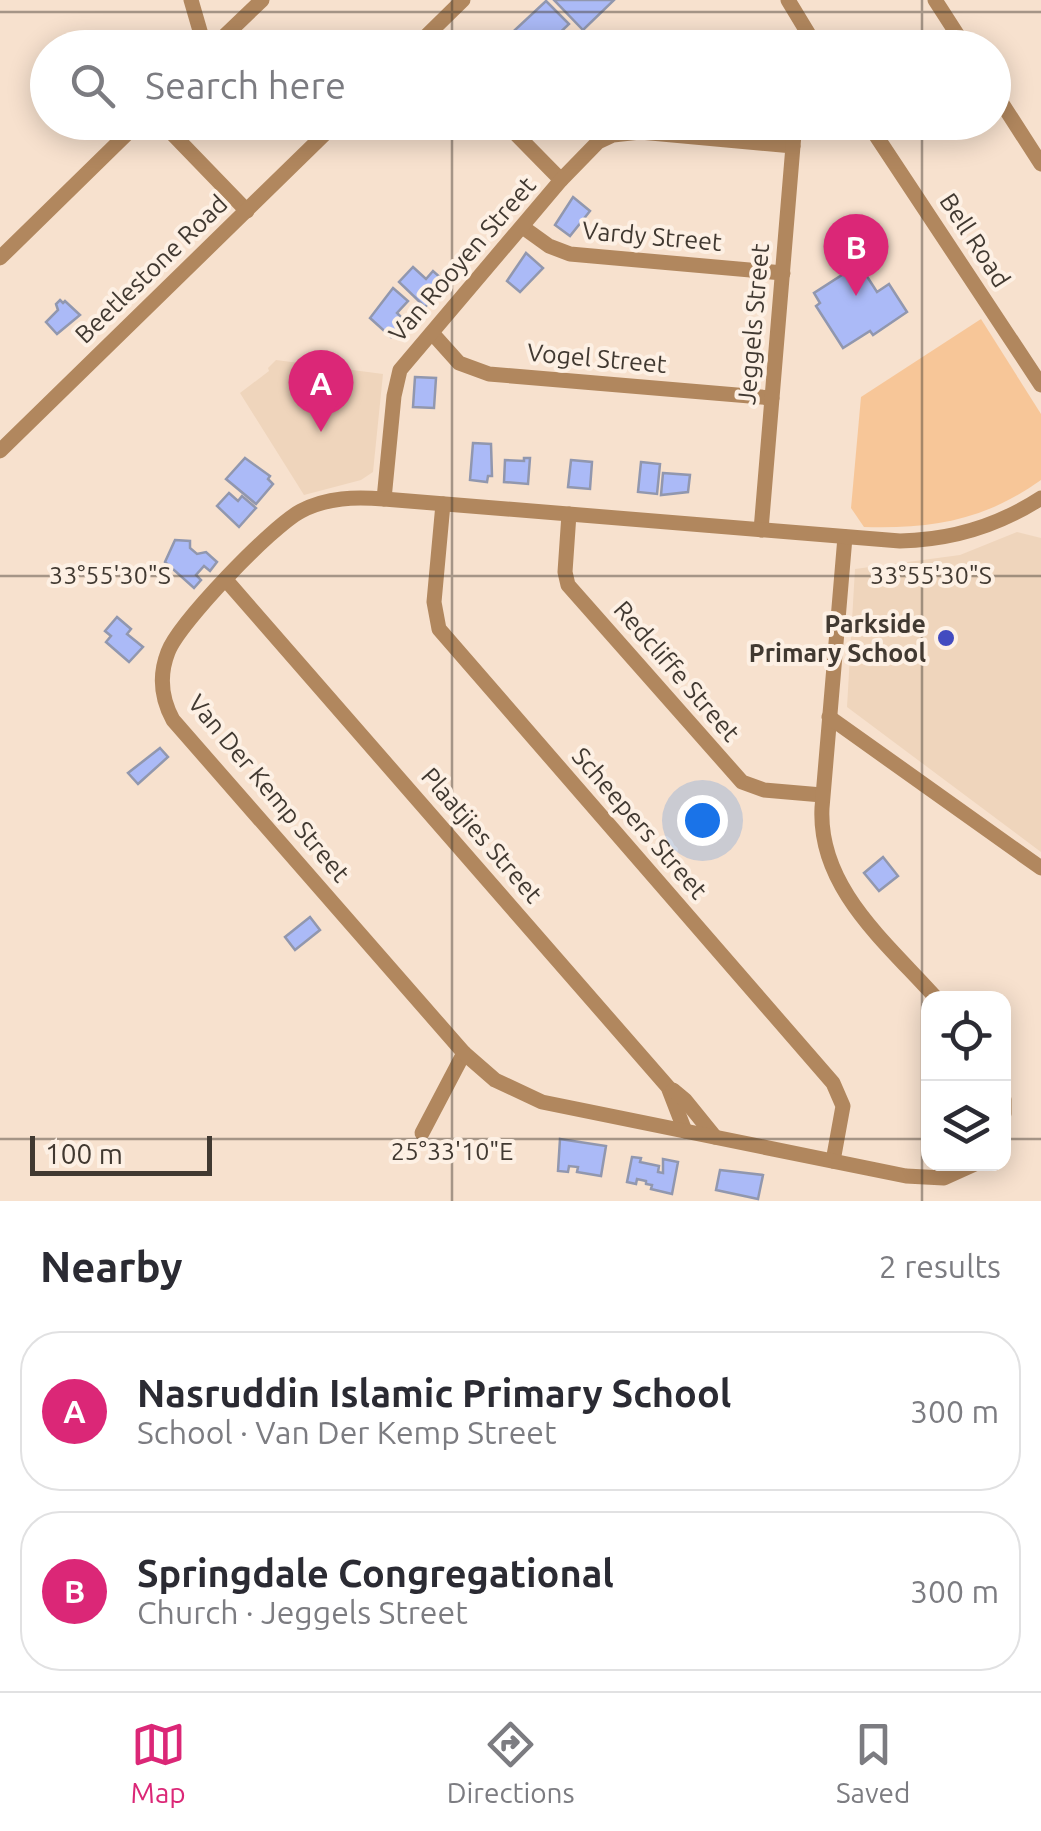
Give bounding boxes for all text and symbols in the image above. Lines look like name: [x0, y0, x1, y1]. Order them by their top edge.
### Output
search box: [30, 30, 1011, 140]
icon: search: [65, 58, 120, 113]
text: Search here: [145, 64, 346, 106]
street label: Van Rooyen Street: [383, 171, 541, 347]
street label: Bell Road: [934, 188, 1016, 292]
street label: Beetlestone Road: [69, 189, 233, 349]
pin: B: [824, 214, 888, 296]
street label: Vardy Street: [581, 216, 723, 256]
street label: Jeggels Street: [732, 242, 774, 406]
street label: Vogel Street: [526, 338, 668, 378]
pin: A: [288, 350, 354, 432]
text: 33°55'30"S: [49, 561, 171, 589]
text: 33°55'30"S: [870, 561, 992, 589]
street label: Redcliffe Street: [609, 595, 746, 747]
place label: Parkside Primary School: [749, 610, 926, 667]
marker: Parkside Primary School: [935, 627, 957, 649]
street label: Van Der Kemp Street: [183, 689, 355, 887]
street label: Scheepers Street: [567, 742, 713, 904]
street label: Plaatjies Street: [416, 762, 548, 908]
your location: [677, 795, 728, 846]
map controls: [921, 991, 1011, 1171]
button: locate: [921, 991, 1011, 1081]
button: layers: [921, 1081, 1011, 1171]
scale bar: [30, 1131, 212, 1176]
text: 25°33'10"E: [391, 1137, 513, 1165]
text: 100 m: [45, 1138, 123, 1169]
text: Nearby: [40, 1243, 183, 1290]
text: 2 results: [879, 1248, 1001, 1284]
text: Nasruddin Islamic Primary School: [137, 1372, 731, 1414]
text: A: [63, 1393, 86, 1429]
text: 300 m: [910, 1393, 999, 1429]
text: School · Van Der Kemp Street: [137, 1414, 557, 1450]
text: Springdale Congregational: [137, 1552, 614, 1594]
text: B: [64, 1573, 85, 1609]
text: 300 m: [910, 1573, 999, 1609]
text: Church · Jeggels Street: [137, 1594, 468, 1630]
tab: Map: [131, 1717, 186, 1808]
tab: Directions: [447, 1717, 575, 1808]
tab: Saved: [836, 1717, 910, 1808]

